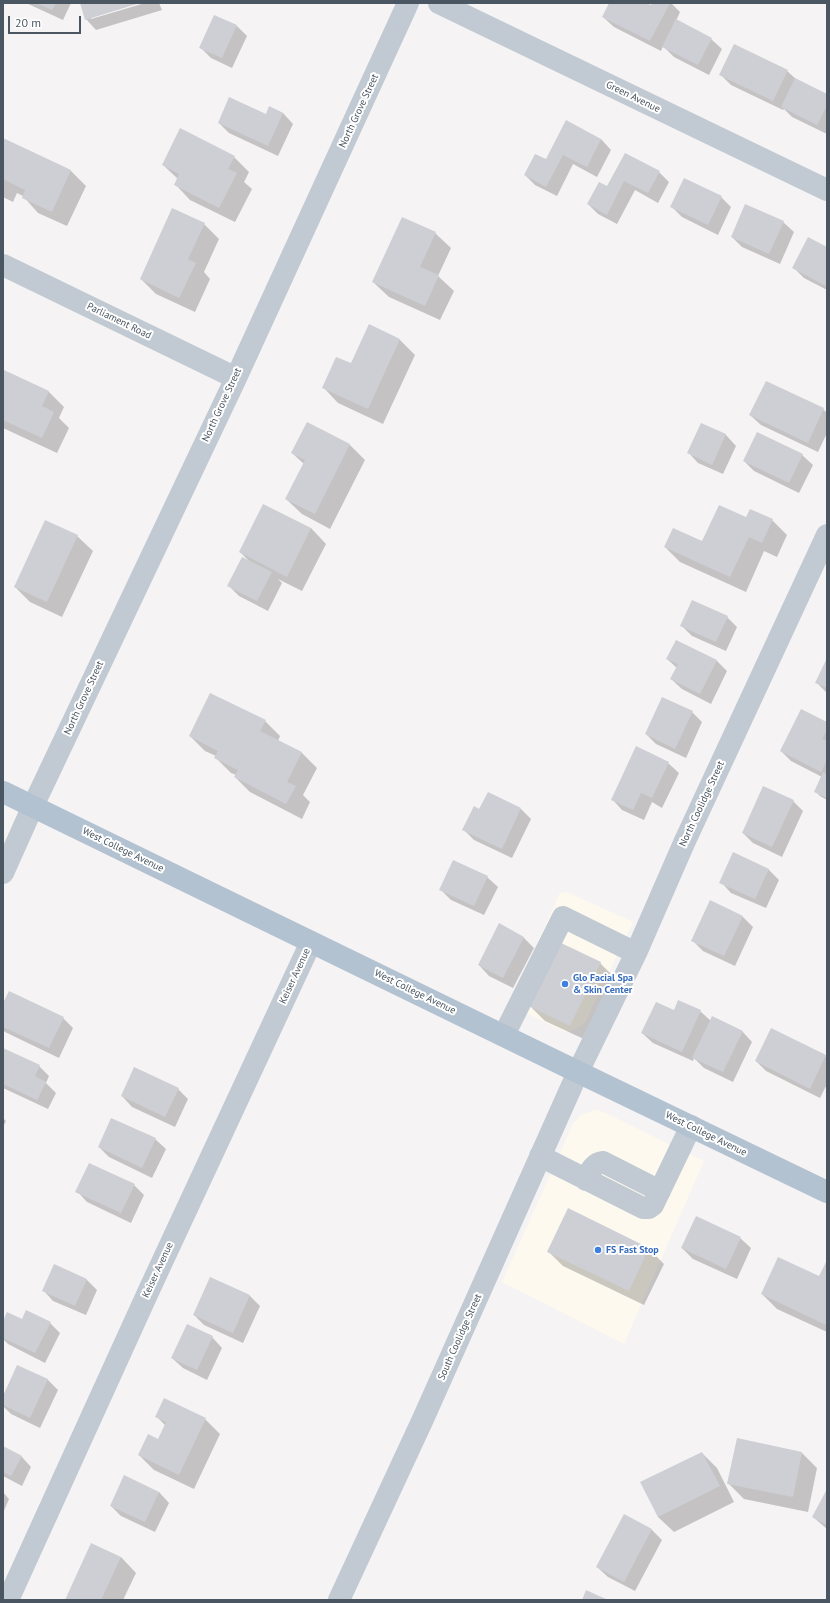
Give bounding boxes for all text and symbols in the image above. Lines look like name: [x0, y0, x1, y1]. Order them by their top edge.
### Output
scale bar: [10, 8, 83, 34]
text: 20 m: [15, 15, 41, 30]
street label: North Grove Street: [337, 72, 381, 150]
street label: Green Avenue: [604, 79, 662, 115]
street label: Parliament Road: [85, 300, 153, 342]
street label: North Grove Street: [200, 366, 244, 444]
street label: North Grove Street: [62, 659, 106, 737]
street label: North Coolidge Street: [677, 759, 727, 849]
street label: West College Avenue: [80, 825, 166, 875]
street label: Keiser Avenue: [277, 946, 313, 1006]
street label: West College Avenue: [372, 967, 458, 1017]
place label: Glo Facial Spa & Skin Center: [573, 972, 633, 996]
marker: Glo Facial Spa & Skin Center: [560, 979, 570, 989]
street label: West College Avenue: [663, 1109, 749, 1159]
street label: Keiser Avenue: [140, 1240, 176, 1300]
place label: FS Fast Stop: [606, 1244, 659, 1256]
marker: FS Fast Stop: [593, 1245, 603, 1255]
street label: South Coolidge Street: [436, 1292, 484, 1382]

